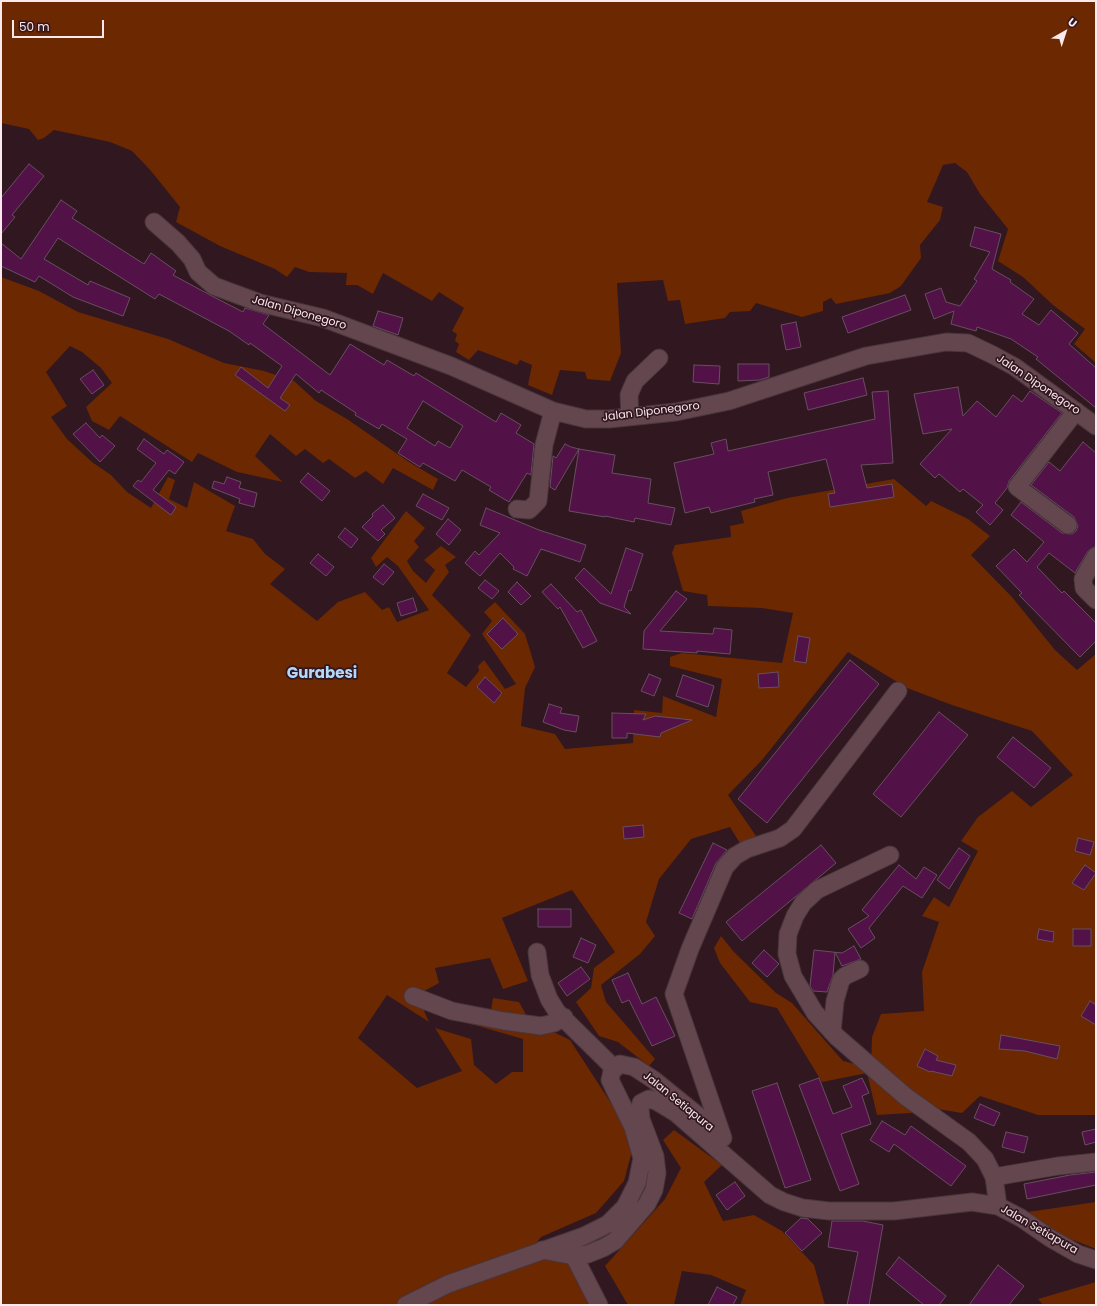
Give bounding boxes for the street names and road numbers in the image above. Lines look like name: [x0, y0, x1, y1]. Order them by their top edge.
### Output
street label: Jalan Diponegoro: [250, 293, 348, 333]
street label: Jalan Diponegoro: [994, 352, 1082, 418]
street label: Jalan Diponegoro: [602, 399, 700, 425]
street label: Jalan Setiapura: [640, 1070, 716, 1134]
street label: Jalan Setiapura: [998, 1203, 1080, 1257]

